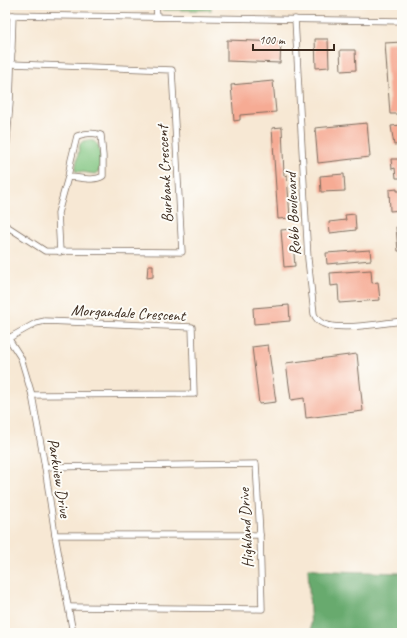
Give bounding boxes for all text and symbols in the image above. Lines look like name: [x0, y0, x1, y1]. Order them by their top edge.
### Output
scale bar: [253, 26, 334, 52]
text: 100 m: [259, 32, 286, 48]
street label: Burbank Crescent: [152, 122, 178, 223]
street label: Robb Boulevard: [281, 169, 305, 256]
street label: Morgandale Crescent: [70, 300, 187, 326]
street label: Parkview Drive: [43, 437, 75, 521]
street label: Highland Drive: [234, 486, 258, 569]

